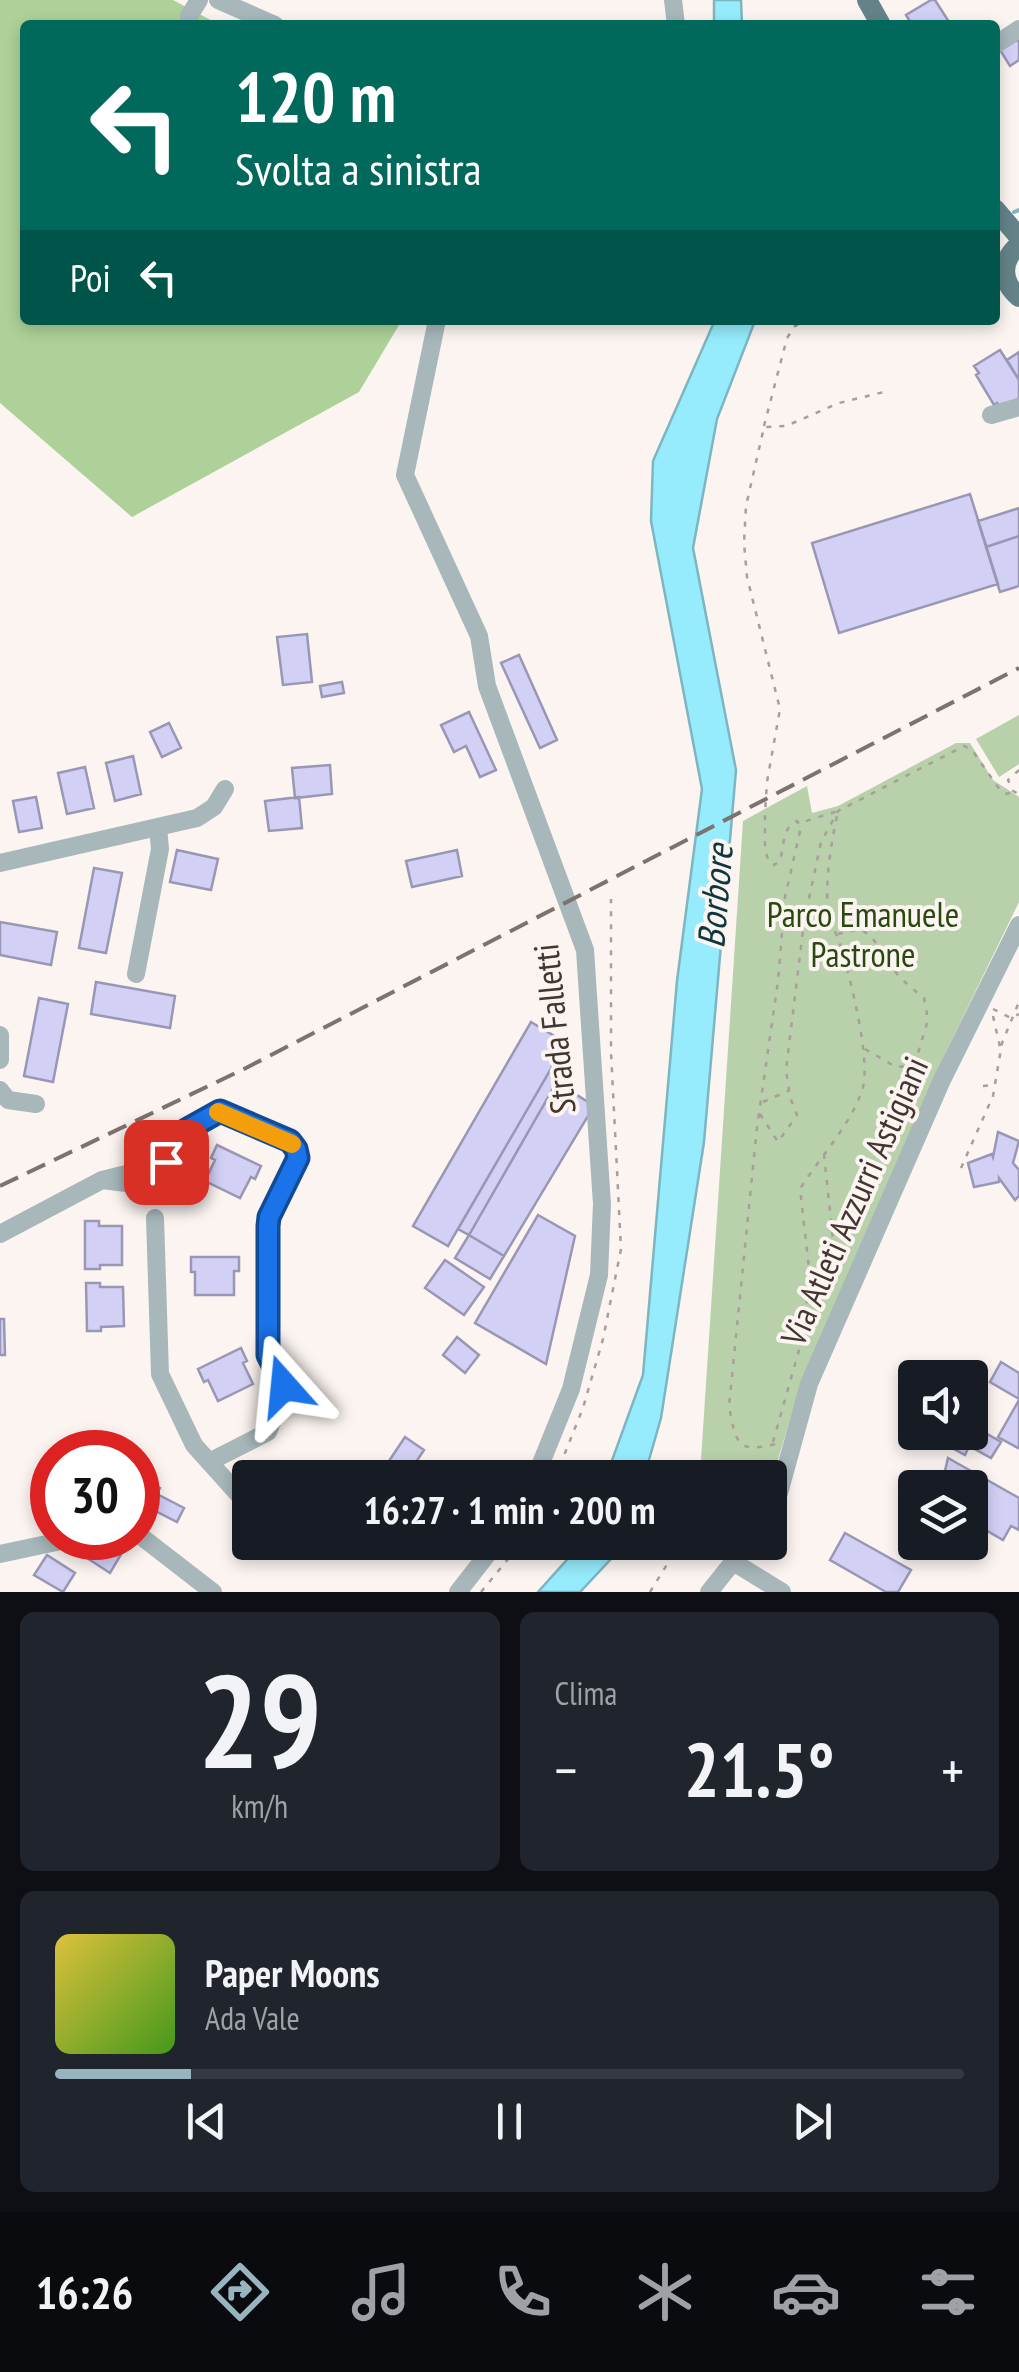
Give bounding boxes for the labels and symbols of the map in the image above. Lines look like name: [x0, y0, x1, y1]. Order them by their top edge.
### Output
water label: Borbore: [685, 840, 743, 950]
park label: Parco Emanuele Pastrone: [767, 891, 959, 977]
street label: Strada Falletti: [522, 942, 586, 1116]
street label: Via Atleti Azzurri Astigiani: [769, 1050, 938, 1353]
pin: [124, 1120, 209, 1205]
position arrow: [232, 1334, 336, 1438]
speed limit sign: 30: [30, 1430, 160, 1560]

